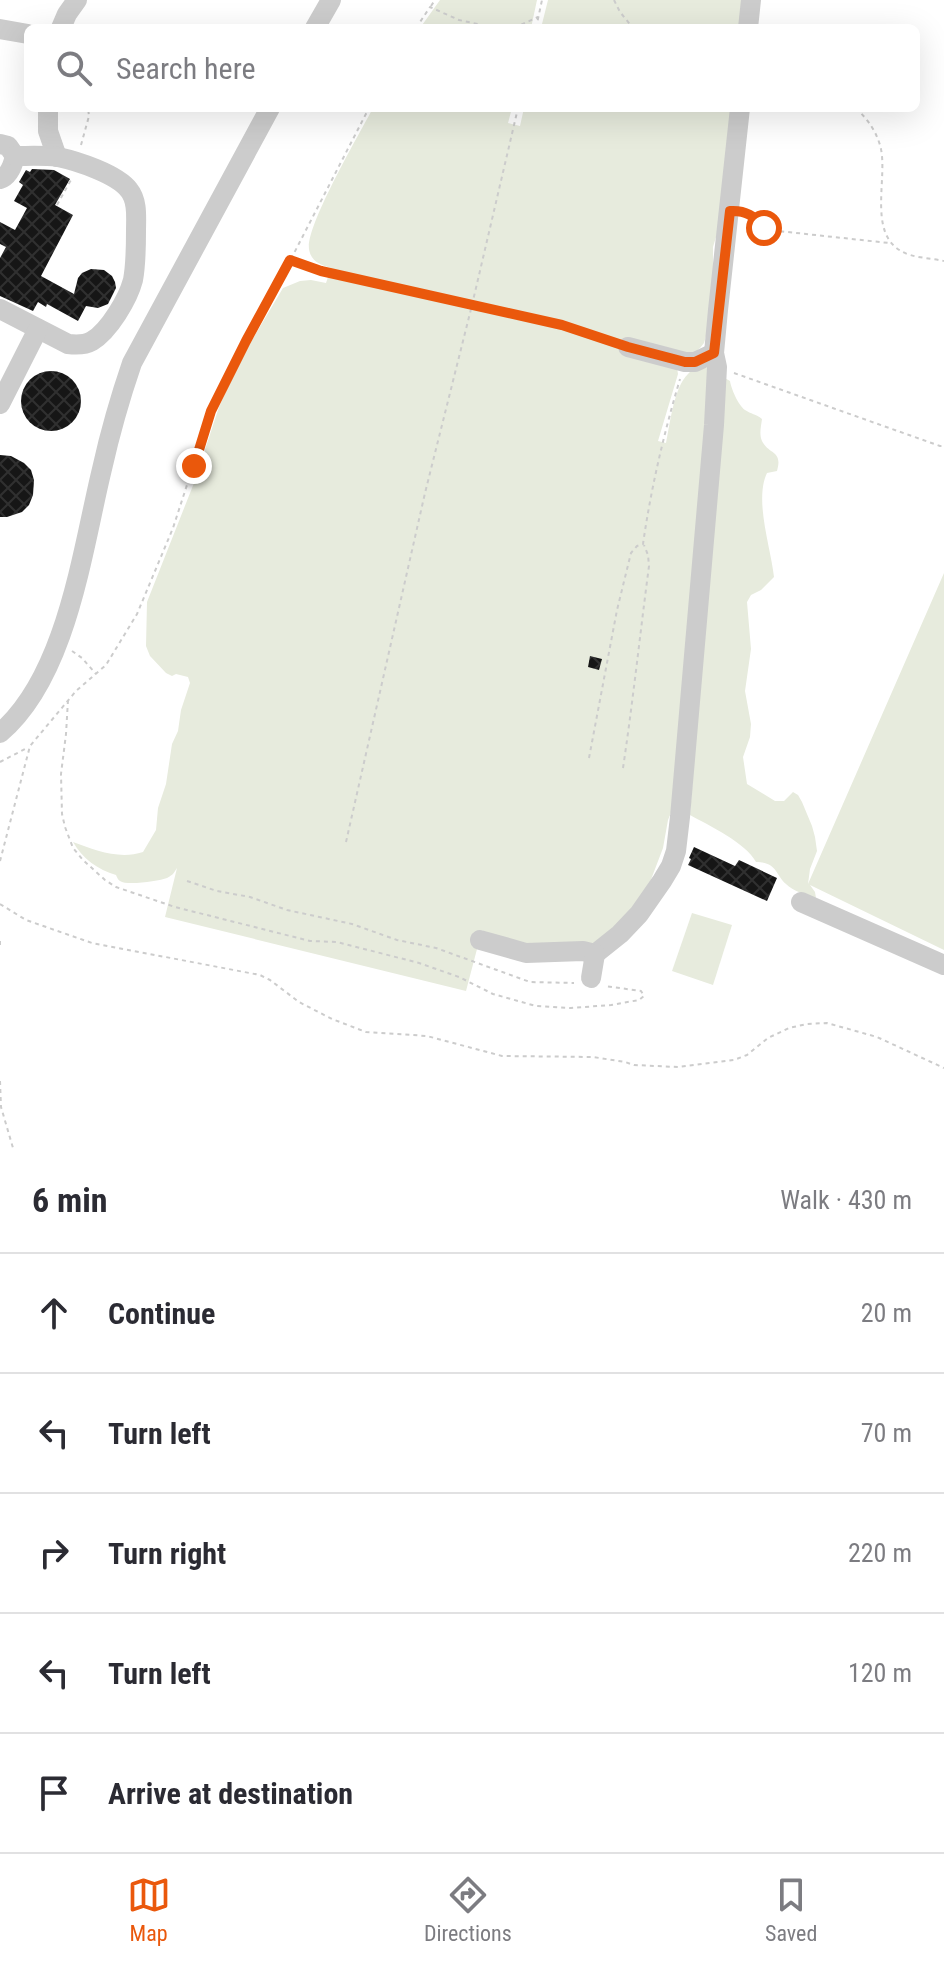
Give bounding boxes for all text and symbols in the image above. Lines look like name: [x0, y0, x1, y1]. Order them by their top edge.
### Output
search box: [24, 24, 920, 112]
icon: search: [52, 46, 96, 90]
text: Search here: [116, 51, 256, 86]
route start: [746, 210, 782, 246]
route end: [176, 448, 212, 484]
text: 6 min: [32, 1180, 108, 1220]
text: Walk · 430 m: [780, 1185, 912, 1215]
icon: ahead: [32, 1291, 76, 1335]
text: Continue: [108, 1296, 215, 1331]
text: 20 m: [861, 1298, 912, 1328]
icon: left: [32, 1411, 76, 1455]
text: Turn left: [108, 1416, 211, 1451]
text: 70 m: [861, 1418, 912, 1448]
icon: right: [32, 1531, 76, 1575]
text: Turn right: [108, 1536, 226, 1571]
text: 220 m: [848, 1538, 912, 1568]
icon: left: [32, 1651, 76, 1695]
text: Turn left: [108, 1656, 211, 1691]
text: 120 m: [848, 1658, 912, 1688]
icon: arrive: [32, 1771, 76, 1815]
text: Arrive at destination: [108, 1776, 353, 1811]
tab: Map: [127, 1873, 171, 1946]
tab: Directions: [424, 1873, 512, 1946]
tab: Saved: [765, 1873, 817, 1946]

